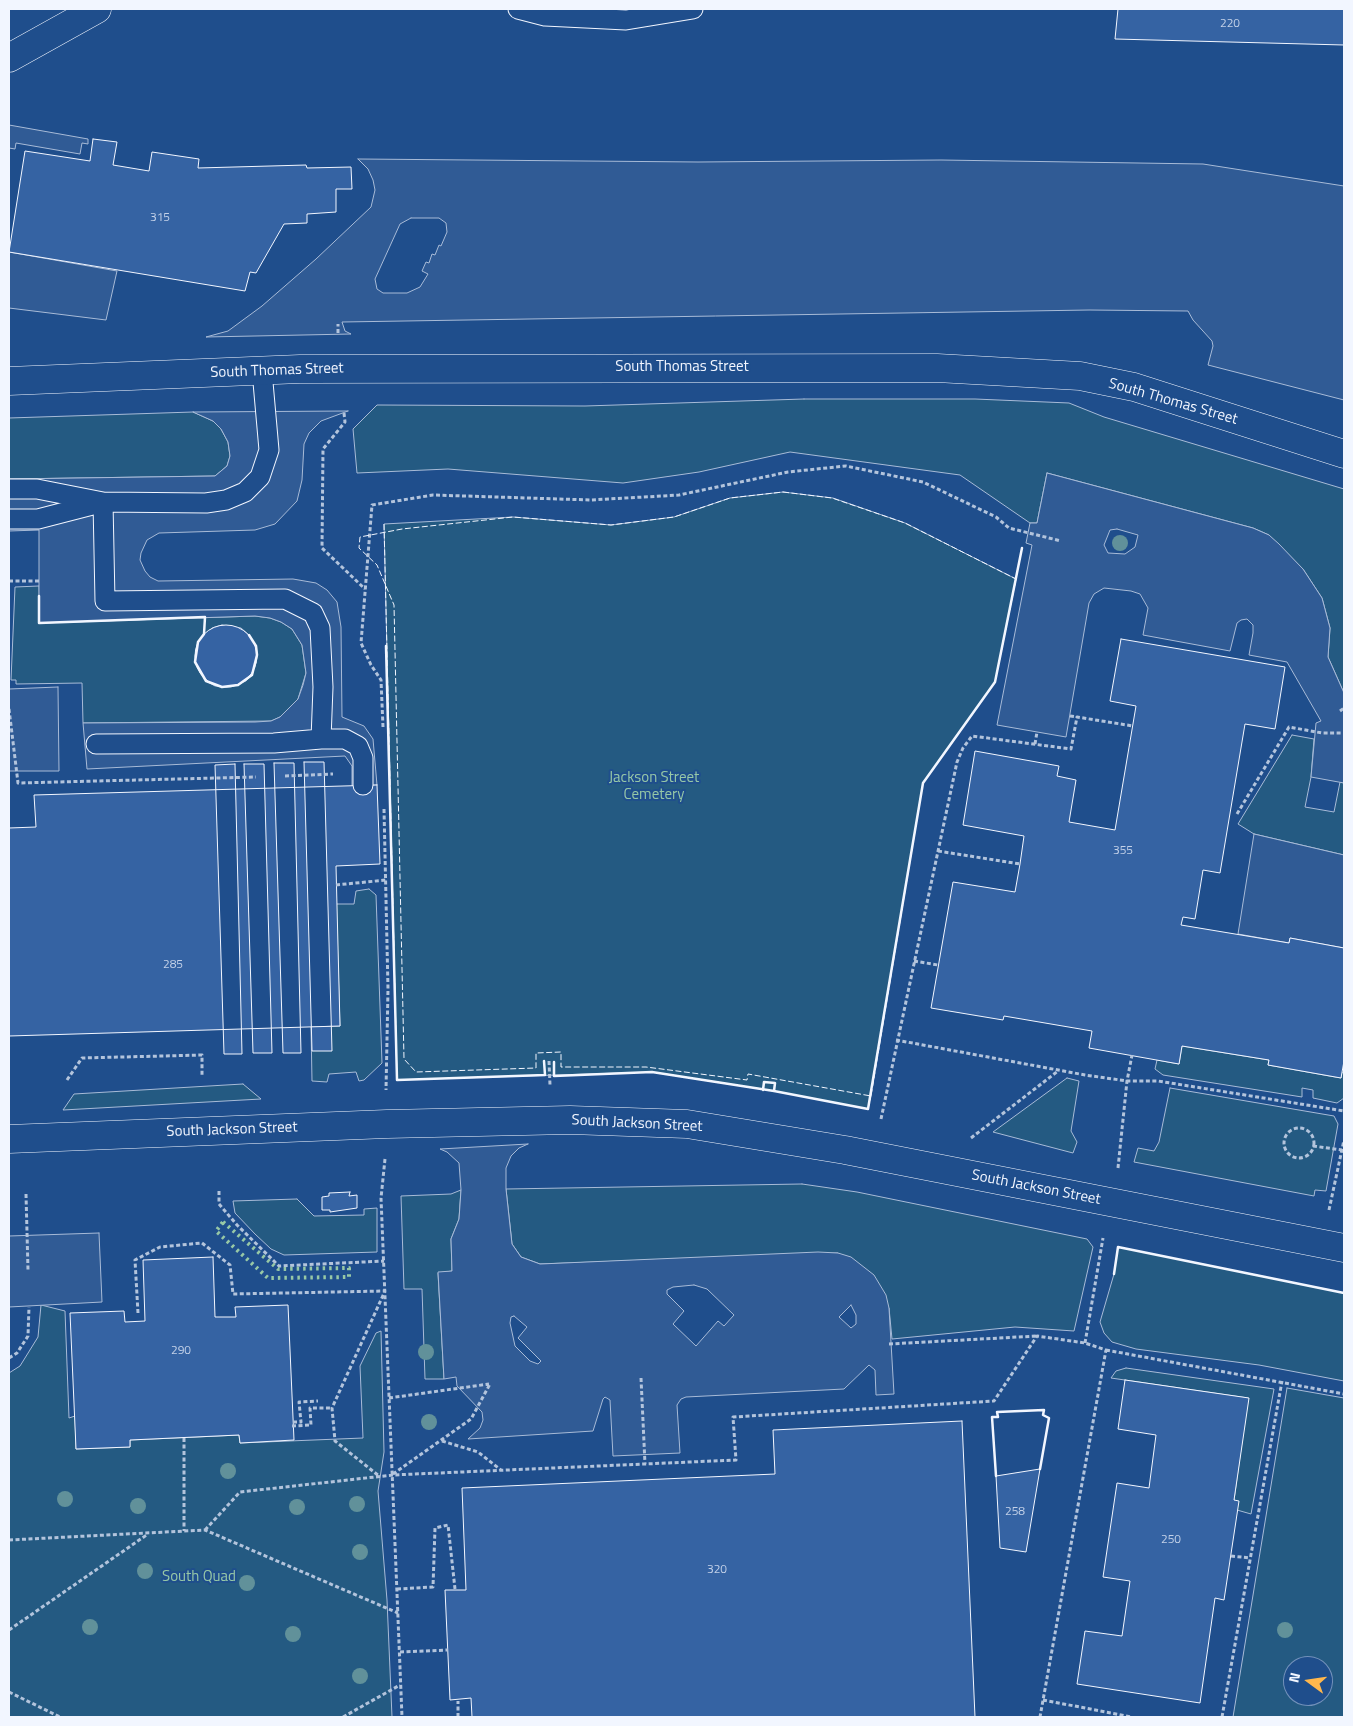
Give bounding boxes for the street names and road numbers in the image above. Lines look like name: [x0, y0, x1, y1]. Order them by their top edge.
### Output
street label: South Thomas Street: [615, 358, 749, 376]
street label: South Thomas Street: [210, 360, 344, 382]
street label: South Thomas Street: [1106, 375, 1240, 429]
street label: South Jackson Street: [571, 1112, 703, 1136]
street label: South Jackson Street: [166, 1119, 298, 1141]
street label: South Jackson Street: [970, 1167, 1102, 1209]

